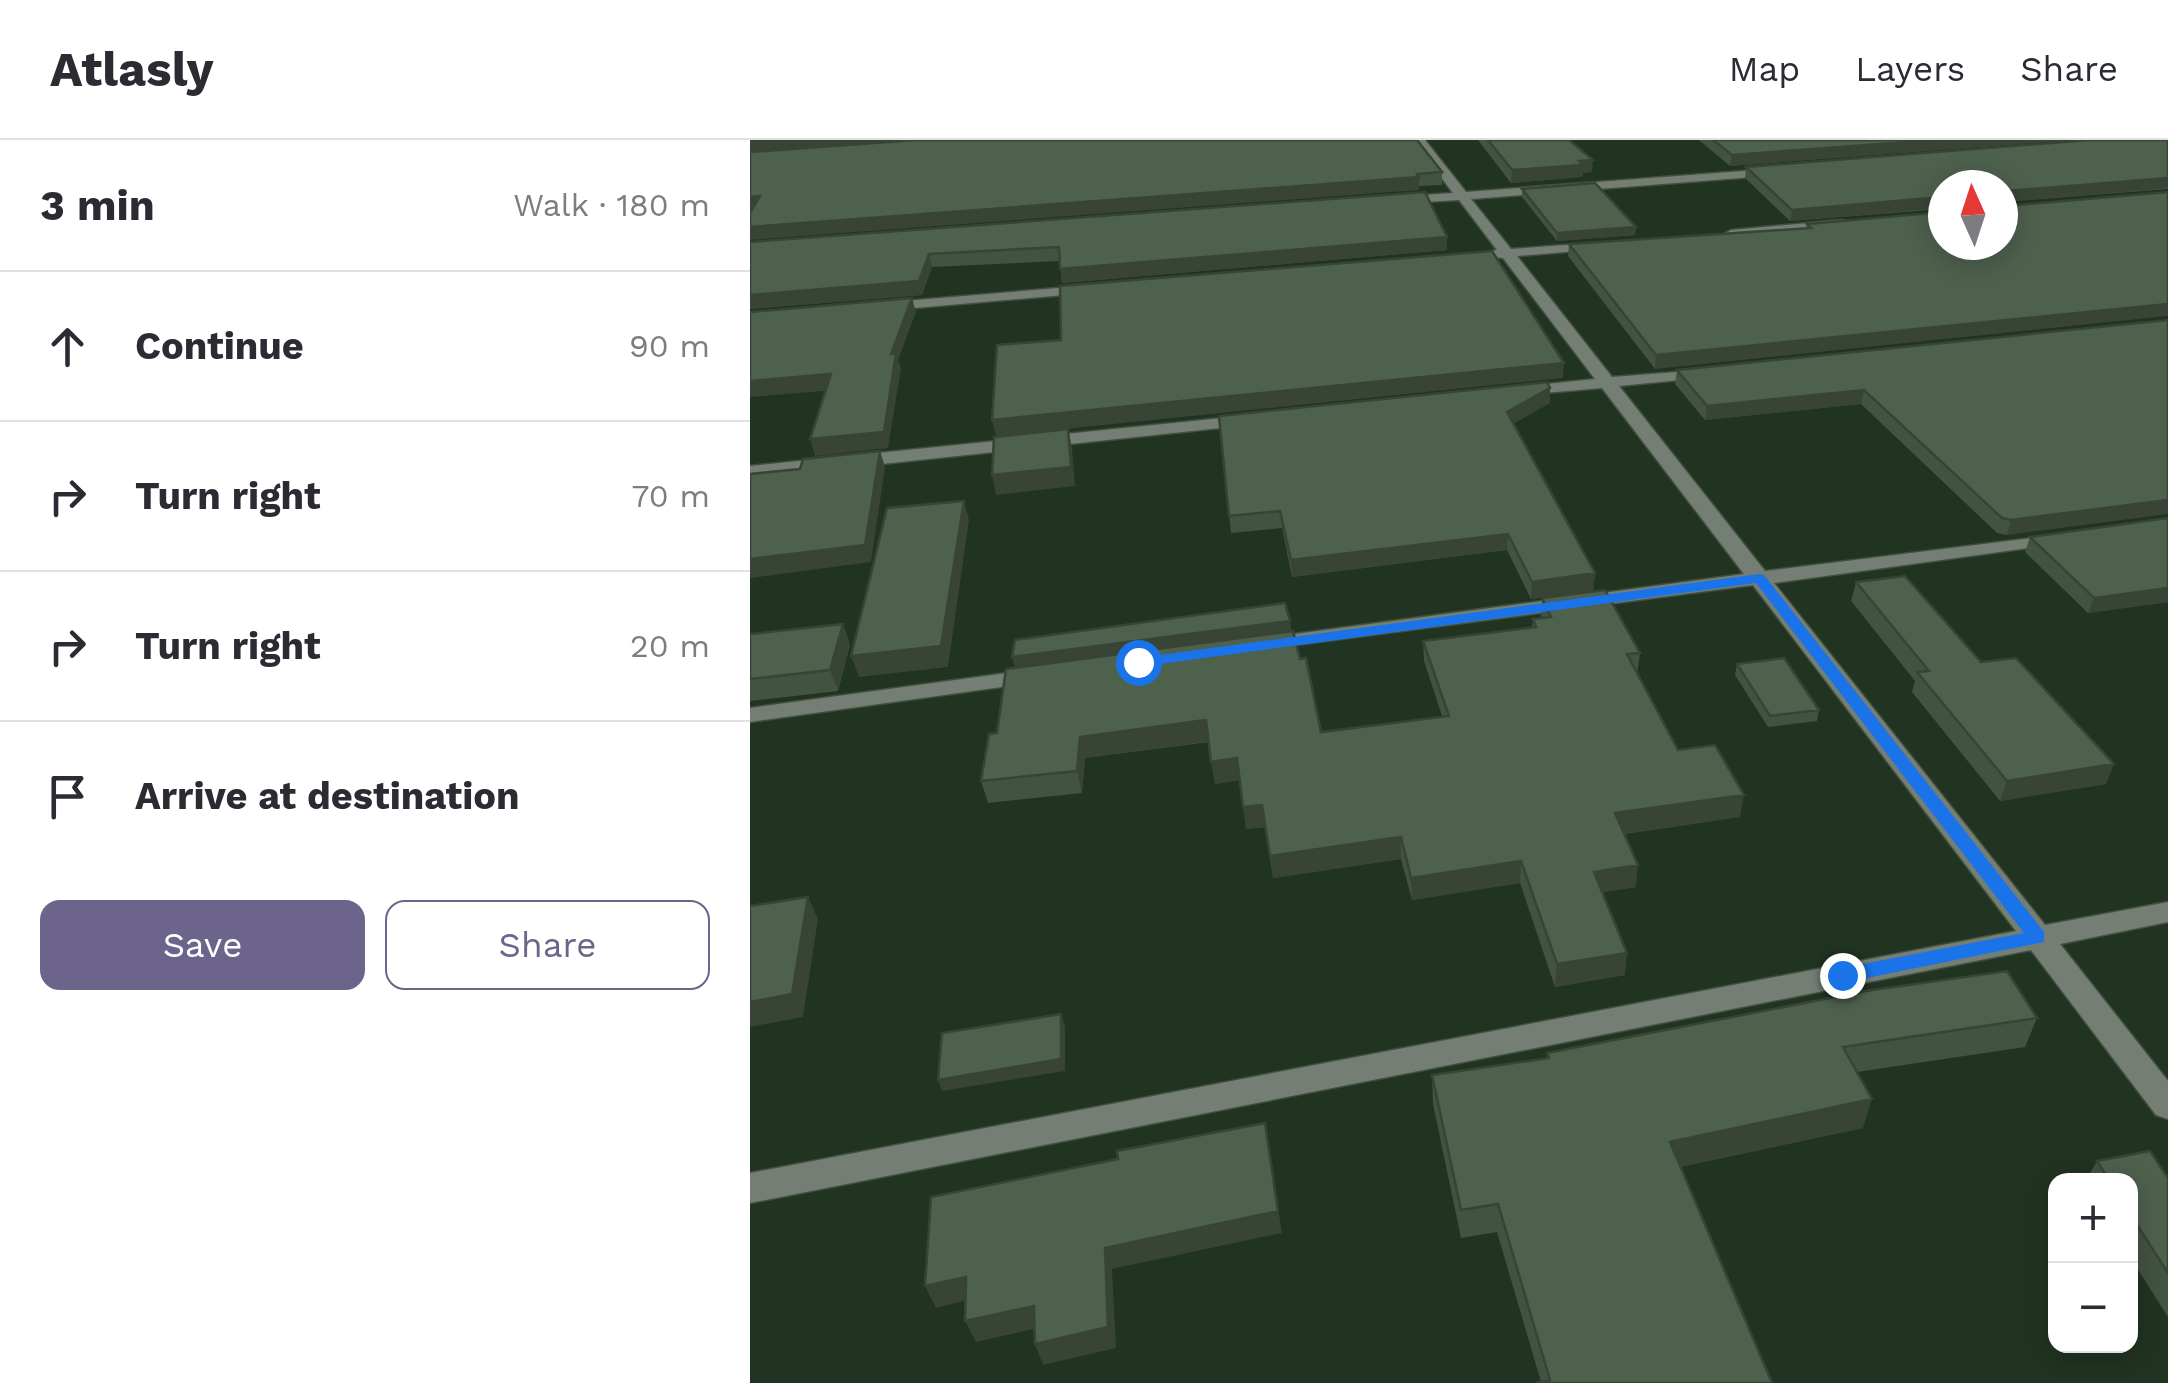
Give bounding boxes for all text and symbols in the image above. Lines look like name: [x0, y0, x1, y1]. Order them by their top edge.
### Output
text: Atlasly: [50, 41, 214, 98]
text: Map: [1729, 48, 1800, 90]
text: Layers: [1855, 48, 1965, 90]
text: Share: [2020, 48, 2118, 90]
north arrow: [1928, 170, 2018, 260]
text: 3 min: [40, 181, 155, 230]
text: Walk · 180 m: [513, 186, 710, 224]
icon: ahead: [40, 319, 95, 374]
text: Continue: [135, 324, 304, 368]
text: 90 m: [629, 327, 710, 365]
icon: right: [40, 469, 95, 524]
text: Turn right: [135, 474, 321, 518]
text: 70 m: [631, 477, 710, 515]
icon: right: [40, 619, 95, 674]
text: Turn right: [135, 624, 321, 668]
text: 20 m: [630, 627, 710, 665]
route start: [1116, 640, 1162, 686]
icon: arrive: [40, 769, 95, 824]
text: Arrive at destination: [135, 774, 520, 818]
button: Save: [40, 900, 365, 990]
button: Share: [385, 900, 710, 990]
route end: [1820, 953, 1866, 999]
map controls: [2048, 1173, 2138, 1353]
button: +: [2048, 1173, 2138, 1263]
button: −: [2048, 1263, 2138, 1353]

